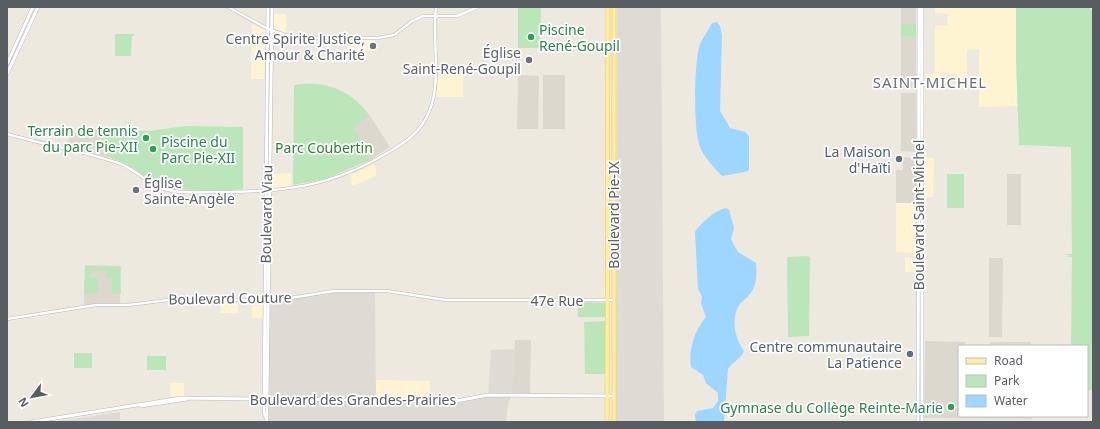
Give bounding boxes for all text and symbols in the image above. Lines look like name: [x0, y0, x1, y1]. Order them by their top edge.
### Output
place label: Piscine René-Goupil: [539, 20, 620, 55]
place label: Centre Spirite Justice, Amour & Charité: [225, 29, 365, 64]
marker: Piscine René-Goupil: [526, 32, 536, 42]
marker: Centre Spirite Justice, Amour & Charité: [368, 41, 378, 51]
place label: Église Saint-René-Goupil: [403, 43, 521, 78]
marker: Église Saint-René-Goupil: [524, 55, 534, 65]
district label: SAINT-MICHEL: [873, 72, 987, 92]
place label: Terrain de tennis du parc Pie-XII: [28, 121, 138, 156]
place label: Piscine du Parc Pie-XII: [161, 132, 236, 167]
marker: Terrain de tennis du parc Pie-XII: [141, 133, 151, 143]
park label: Parc Coubertin: [275, 138, 373, 157]
street label: Boulevard Saint-Michel: [909, 140, 928, 290]
place label: La Maison d'Haïti: [824, 142, 891, 177]
marker: Piscine du Parc Pie-XII: [148, 144, 158, 154]
marker: La Maison d'Haïti: [894, 154, 904, 164]
street label: Boulevard Pie-IX: [604, 160, 623, 269]
street label: Boulevard Viau: [256, 164, 276, 264]
place label: Église Sainte-Angèle: [144, 173, 235, 208]
marker: Église Sainte-Angèle: [131, 185, 141, 195]
street label: Boulevard Couture: [168, 287, 292, 309]
street label: 47e Rue: [531, 291, 584, 310]
place label: Centre communautaire La Patience: [749, 337, 902, 372]
legend: [958, 345, 1088, 417]
marker: Centre communautaire La Patience: [905, 349, 915, 359]
text: Road: [994, 352, 1023, 369]
text: Park: [994, 372, 1020, 389]
north arrow: [12, 377, 52, 417]
street label: Boulevard des Grandes-Prairies: [250, 390, 456, 409]
text: Water: [994, 392, 1028, 409]
text: N: [14, 395, 32, 410]
place label: Gymnase du Collège Reinte-Marie: [720, 398, 943, 417]
marker: Gymnase du Collège Reinte-Marie: [946, 402, 956, 412]

